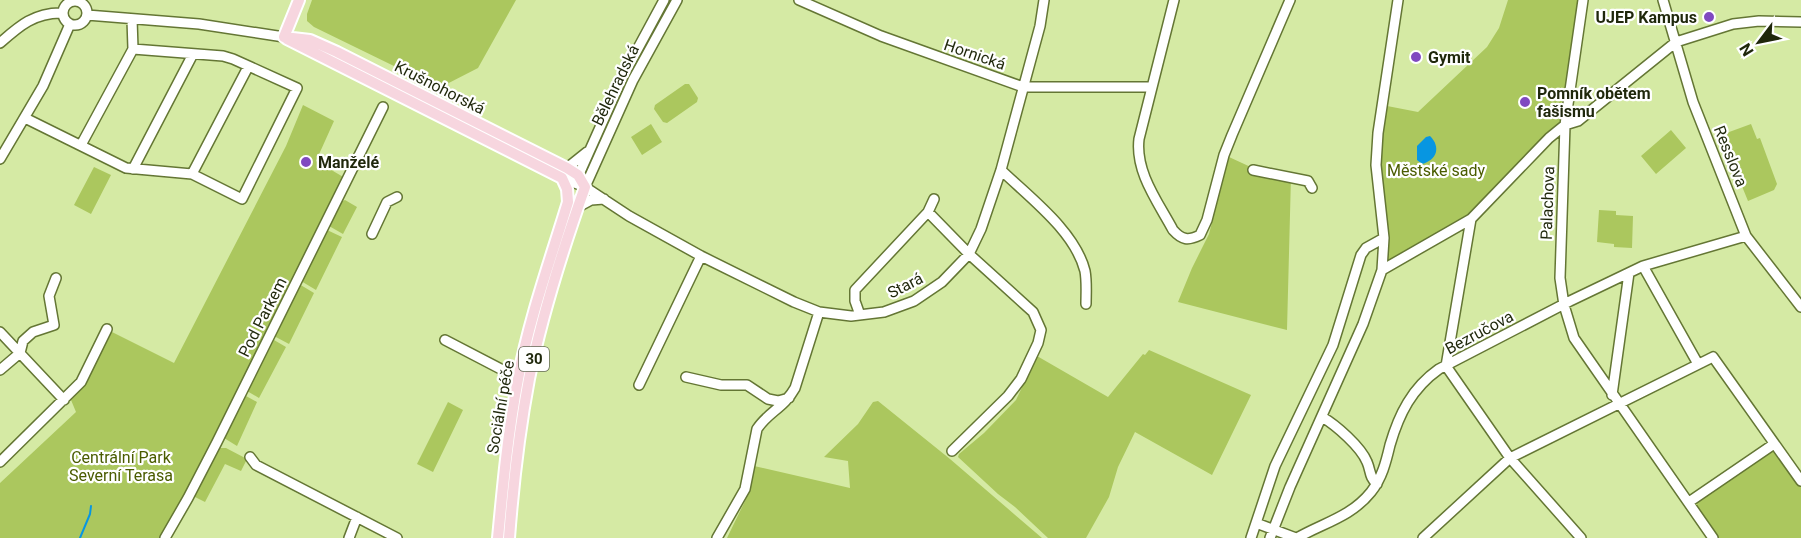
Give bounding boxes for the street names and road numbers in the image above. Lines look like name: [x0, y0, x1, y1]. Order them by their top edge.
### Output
street label: Hornická: [942, 35, 1008, 74]
street label: Bělehradská: [588, 42, 643, 129]
street label: Krušnohorská: [391, 57, 488, 118]
street label: Resslova: [1710, 123, 1751, 189]
street label: Palachova: [1537, 166, 1558, 240]
street label: Stará: [884, 269, 926, 302]
street label: Pod Parkem: [234, 274, 291, 360]
street label: Bezručova: [1442, 307, 1517, 358]
road number: 30: [519, 347, 549, 371]
street label: Sociální péče: [483, 359, 518, 455]

